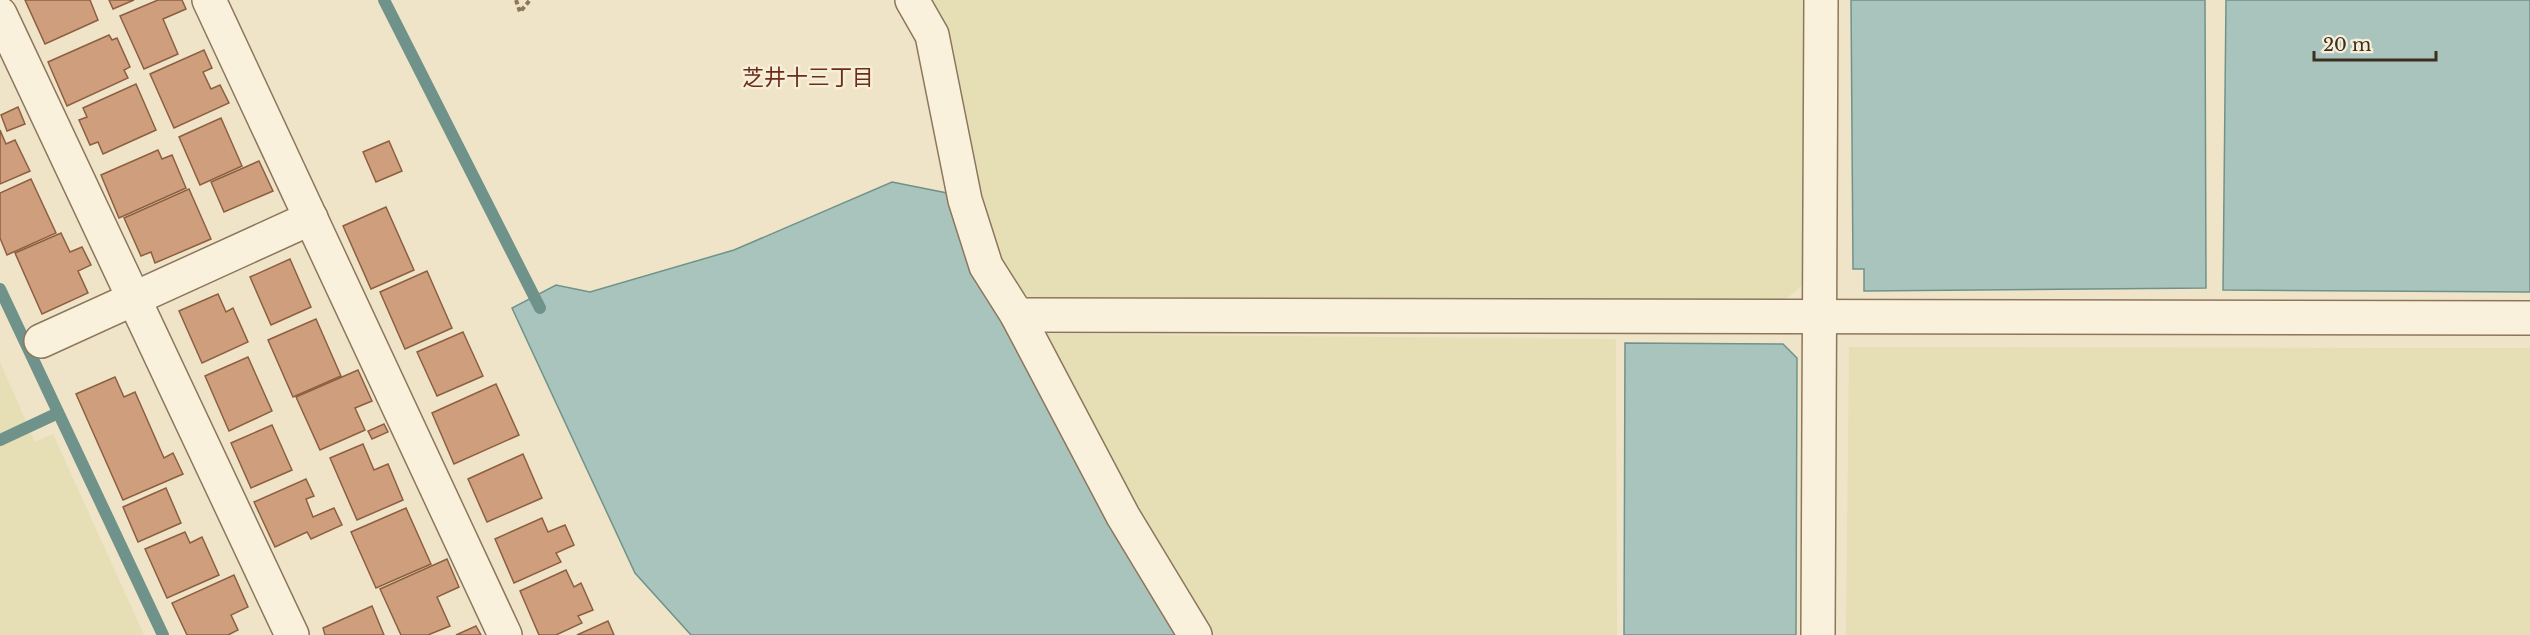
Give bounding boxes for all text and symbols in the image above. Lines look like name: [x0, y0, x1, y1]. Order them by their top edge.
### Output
scale bar: [2314, 24, 2436, 62]
text: 20 m: [2323, 34, 2371, 56]
district label: 芝井十三丁目: [742, 64, 874, 91]

